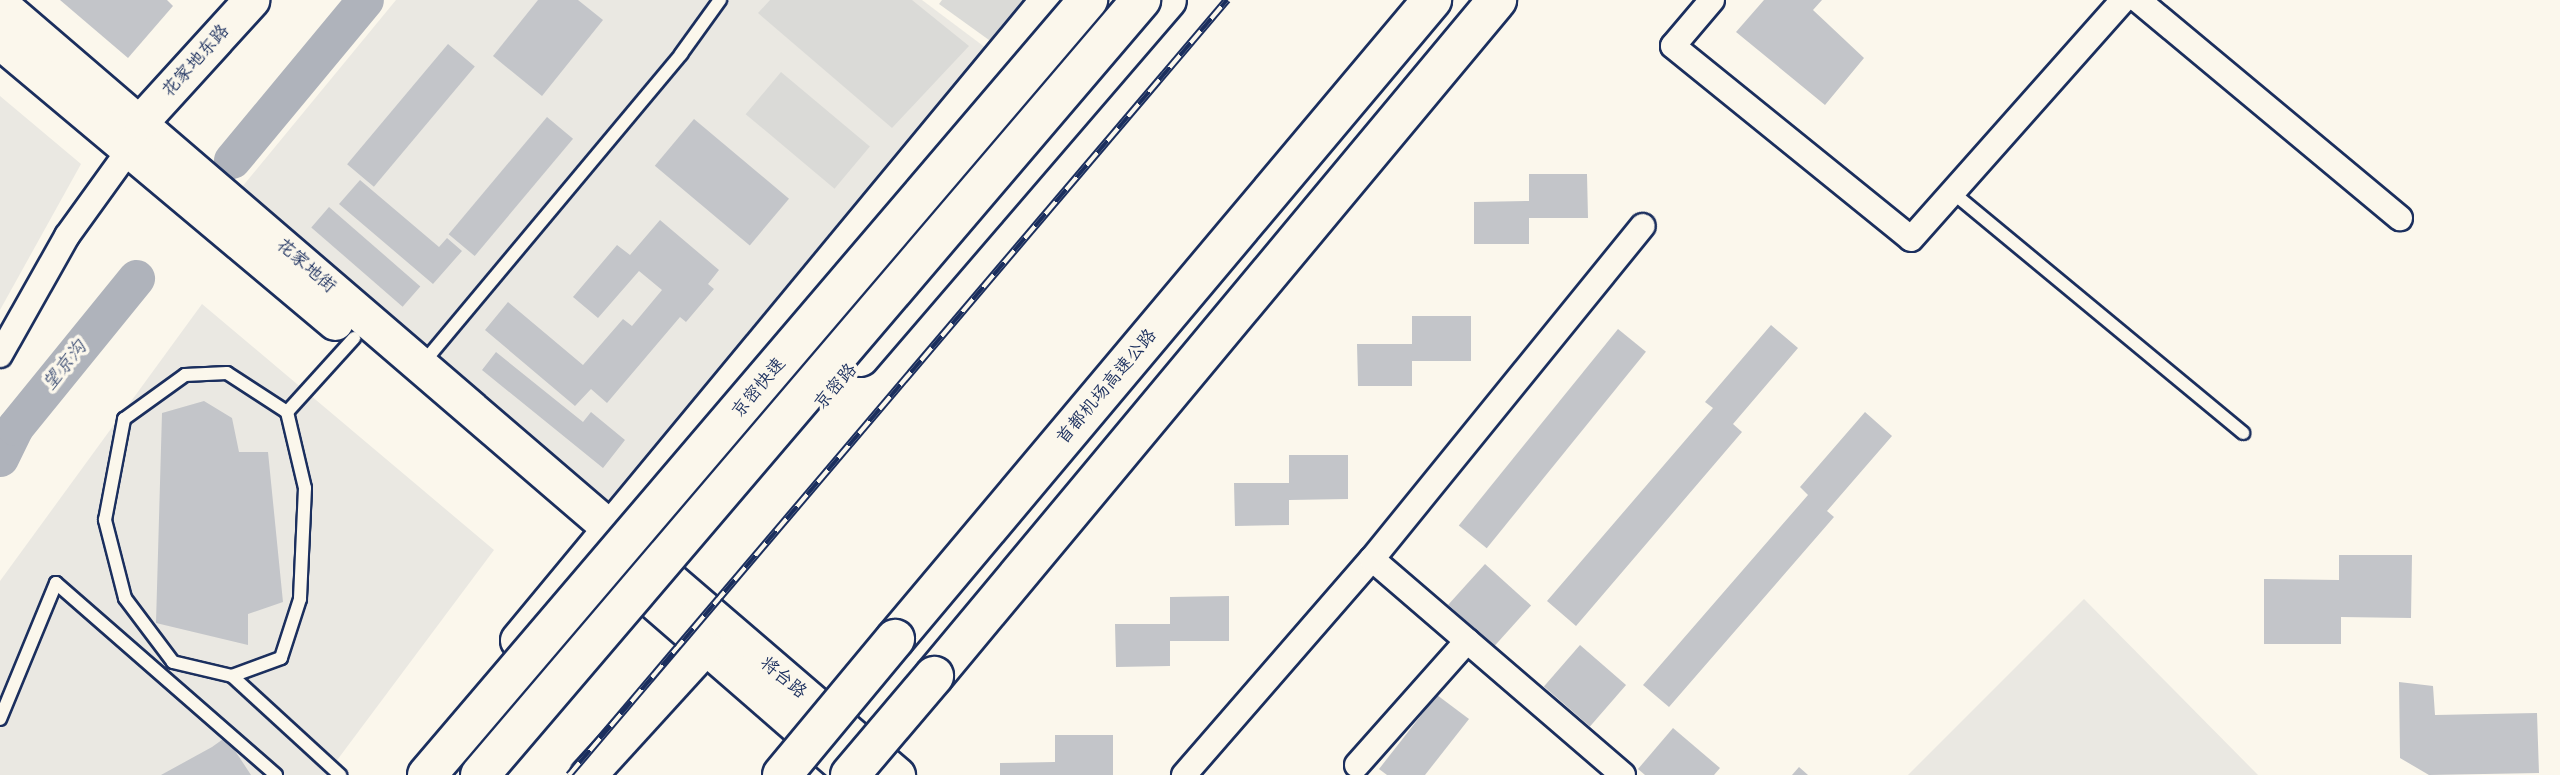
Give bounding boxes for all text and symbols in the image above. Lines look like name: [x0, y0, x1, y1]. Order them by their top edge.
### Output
street label: 花家地东路: [158, 20, 234, 102]
street label: 花家地街: [272, 234, 340, 298]
street label: 首都机场高速公路: [1052, 325, 1162, 449]
water label: 望京沟: [38, 337, 92, 395]
street label: 京密快速: [728, 353, 790, 423]
street label: 京密路: [810, 360, 862, 414]
street label: 将台路: [755, 652, 811, 704]

